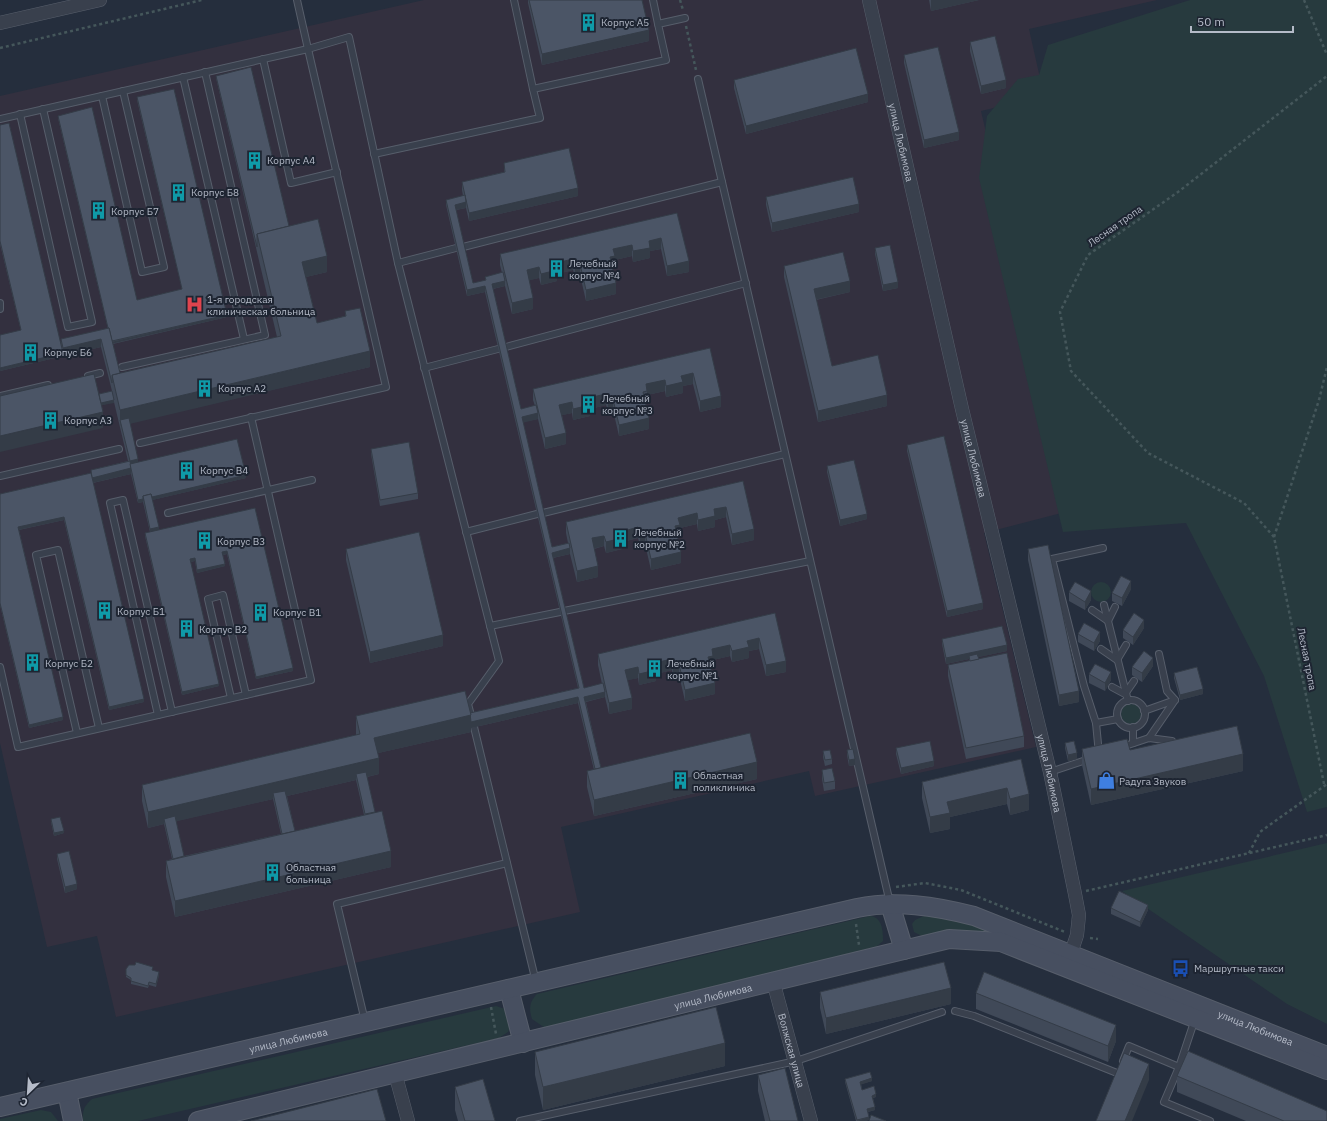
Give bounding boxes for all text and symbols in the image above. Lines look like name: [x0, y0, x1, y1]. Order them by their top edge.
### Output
scale bar: [1191, 8, 1293, 34]
building icon: Корпус А5: [578, 12, 598, 32]
text: 50 m: [1197, 14, 1225, 29]
place label: Корпус А5: [601, 16, 649, 29]
street label: улица Любимова: [886, 102, 917, 183]
building icon: Корпус А4: [244, 150, 264, 170]
place label: Корпус А4: [267, 154, 315, 167]
building icon: Корпус Б8: [168, 182, 188, 202]
place label: Корпус Б8: [191, 186, 239, 199]
building icon: Корпус Б7: [88, 201, 108, 221]
street label: Лесная тропа: [1085, 202, 1145, 250]
place label: Корпус Б7: [111, 205, 159, 218]
place label: Лечебный корпус №4: [569, 257, 620, 282]
building icon: Лечебный корпус №4: [546, 259, 566, 279]
place label: 1-я городская клиническая больница: [207, 293, 316, 318]
hospital icon: 1-я городская клиническая больница: [184, 295, 204, 315]
building icon: Корпус Б6: [21, 342, 41, 362]
place label: Корпус Б6: [44, 346, 92, 359]
building icon: Корпус А2: [195, 378, 215, 398]
place label: Корпус А2: [218, 382, 266, 395]
place label: Лечебный корпус №3: [602, 392, 653, 417]
building icon: Лечебный корпус №3: [579, 394, 599, 414]
building icon: Корпус А3: [41, 410, 61, 430]
place label: Корпус А3: [64, 414, 112, 427]
street label: улица Любимова: [958, 418, 990, 499]
building icon: Корпус В4: [177, 460, 197, 480]
place label: Корпус В4: [200, 464, 248, 477]
place label: Лечебный корпус №2: [634, 526, 685, 551]
building icon: Лечебный корпус №2: [611, 528, 631, 548]
building icon: Корпус В3: [194, 531, 214, 551]
place label: Корпус В3: [217, 535, 265, 548]
building icon: Корпус Б1: [94, 601, 114, 621]
building icon: Корпус В1: [250, 602, 270, 622]
place label: Корпус Б1: [117, 605, 165, 618]
place label: Корпус В1: [273, 606, 321, 619]
building icon: Корпус В2: [176, 619, 196, 639]
place label: Корпус В2: [199, 623, 247, 636]
street label: Лесная тропа: [1295, 627, 1320, 692]
building icon: Корпус Б2: [22, 653, 42, 673]
place label: Корпус Б2: [45, 657, 93, 670]
place label: Лечебный корпус №1: [667, 657, 718, 682]
building icon: Лечебный корпус №1: [644, 659, 664, 679]
street label: улица Любимова: [1035, 733, 1065, 814]
place label: Областная поликлиника: [693, 769, 756, 794]
building icon: Областная поликлиника: [670, 771, 690, 791]
shop icon: Радуга Звуков: [1096, 771, 1116, 791]
place label: Радуга Звуков: [1119, 775, 1186, 788]
place label: Областная больница: [286, 861, 336, 886]
building icon: Областная больница: [263, 863, 283, 883]
bus stop icon: Маршрутные такси: [1171, 958, 1191, 978]
place label: Маршрутные такси: [1194, 962, 1284, 975]
street label: улица Любимова: [673, 980, 754, 1012]
street label: улица Любимова: [1216, 1007, 1296, 1049]
street label: Волжская улица: [776, 1012, 808, 1090]
street label: улица Любимова: [248, 1025, 329, 1055]
north arrow: [8, 1073, 48, 1113]
text: С: [18, 1094, 30, 1110]

